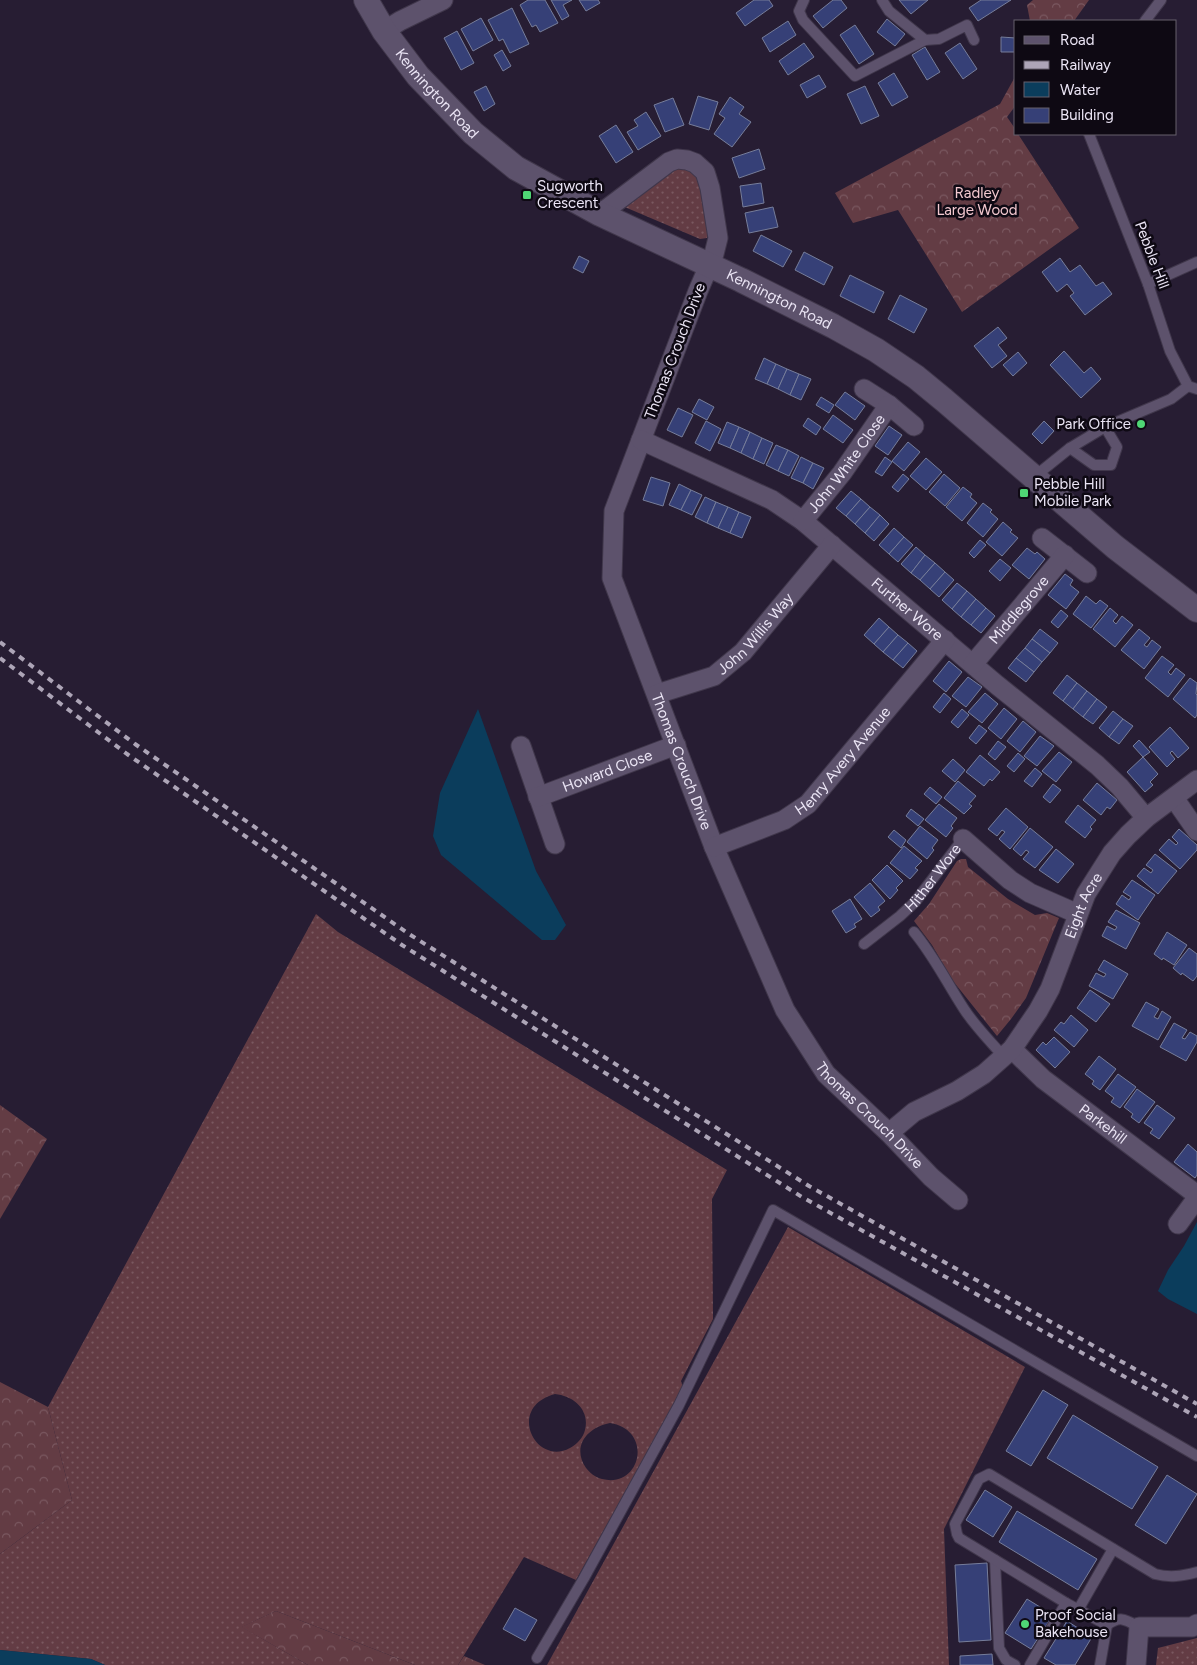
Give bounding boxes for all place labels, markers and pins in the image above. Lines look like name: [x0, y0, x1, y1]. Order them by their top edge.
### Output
place label: Sugworth Crescent: [537, 177, 603, 212]
marker: Sugworth Crescent: [521, 189, 533, 201]
place label: Park Office: [1056, 415, 1131, 433]
marker: Park Office: [1135, 418, 1147, 430]
place label: Pebble Hill Mobile Park: [1034, 475, 1112, 510]
marker: Pebble Hill Mobile Park: [1018, 487, 1030, 499]
place label: Proof Social Bakehouse: [1035, 1606, 1116, 1641]
marker: Proof Social Bakehouse: [1019, 1618, 1031, 1630]

